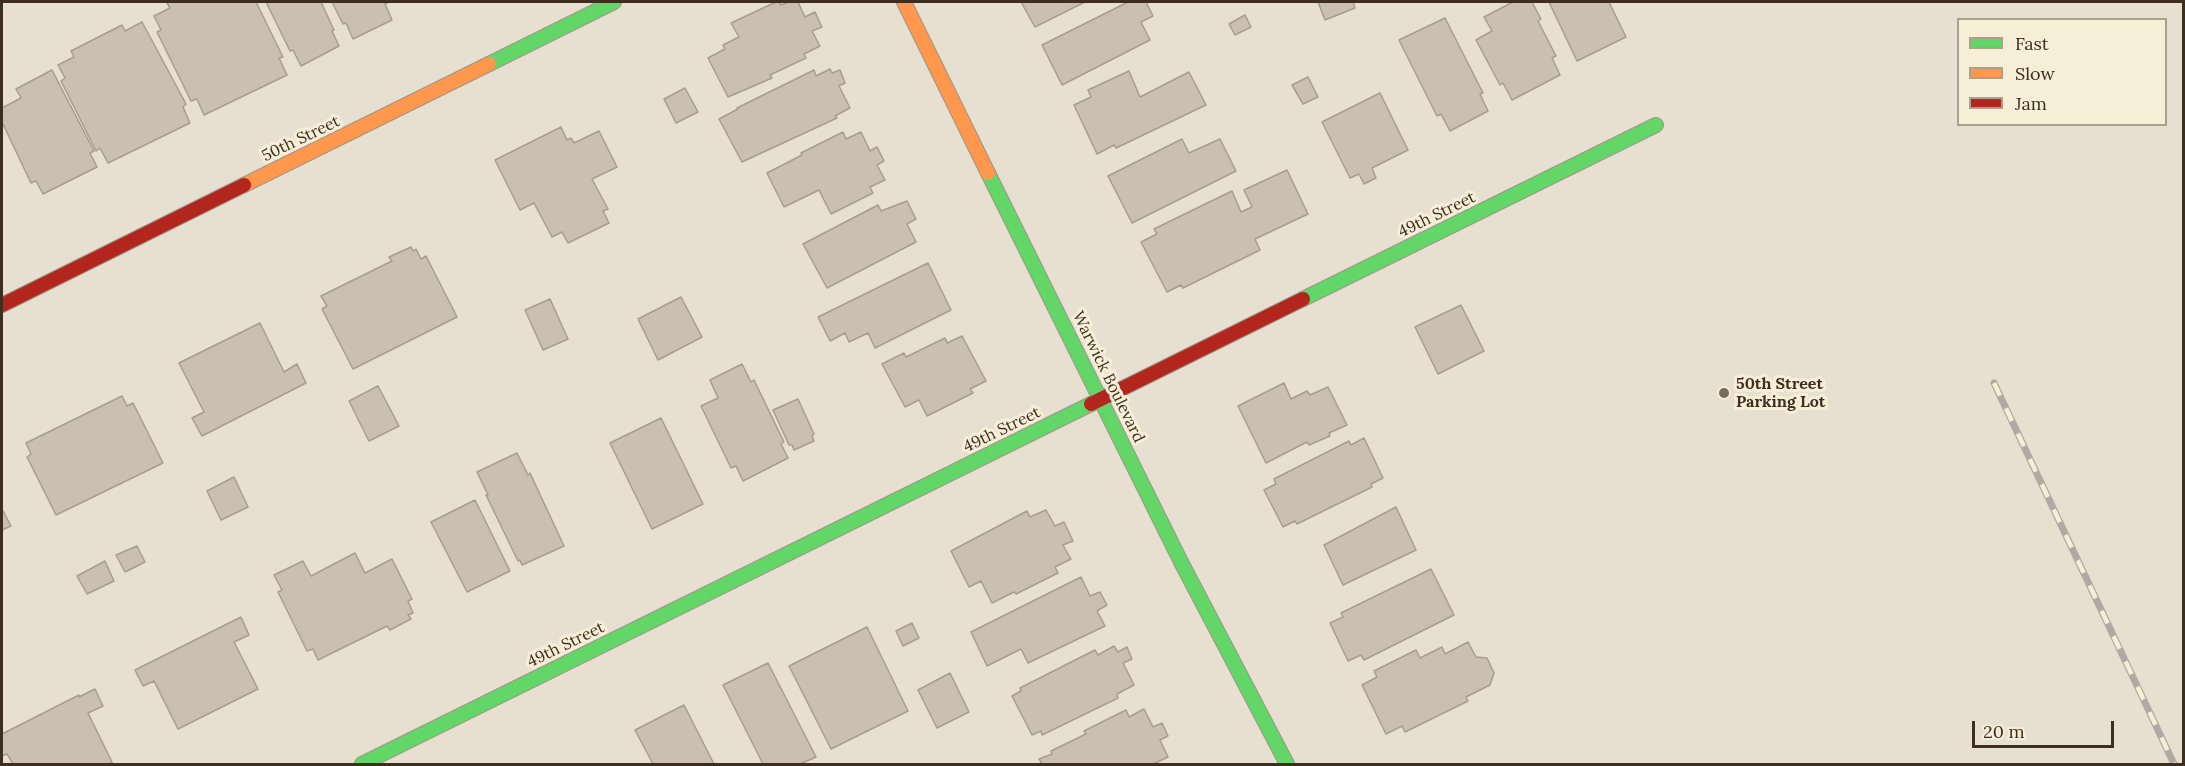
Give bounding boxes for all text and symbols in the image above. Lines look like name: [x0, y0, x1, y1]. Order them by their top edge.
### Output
legend: [1957, 18, 2167, 126]
text: Fast: [2015, 32, 2049, 55]
text: Slow: [2015, 62, 2055, 85]
text: Jam: [2015, 92, 2047, 115]
street label: 50th Street: [259, 112, 343, 166]
street label: 49th Street: [1395, 188, 1479, 242]
street label: Warwick Boulevard: [1068, 308, 1148, 446]
place label: 50th Street Parking Lot: [1736, 374, 1825, 412]
marker: 50th Street Parking Lot: [1717, 386, 1731, 400]
street label: 49th Street: [960, 403, 1044, 457]
street label: 49th Street: [524, 618, 608, 672]
scale bar: [1975, 709, 2118, 747]
text: 20 m: [1983, 720, 2025, 743]

